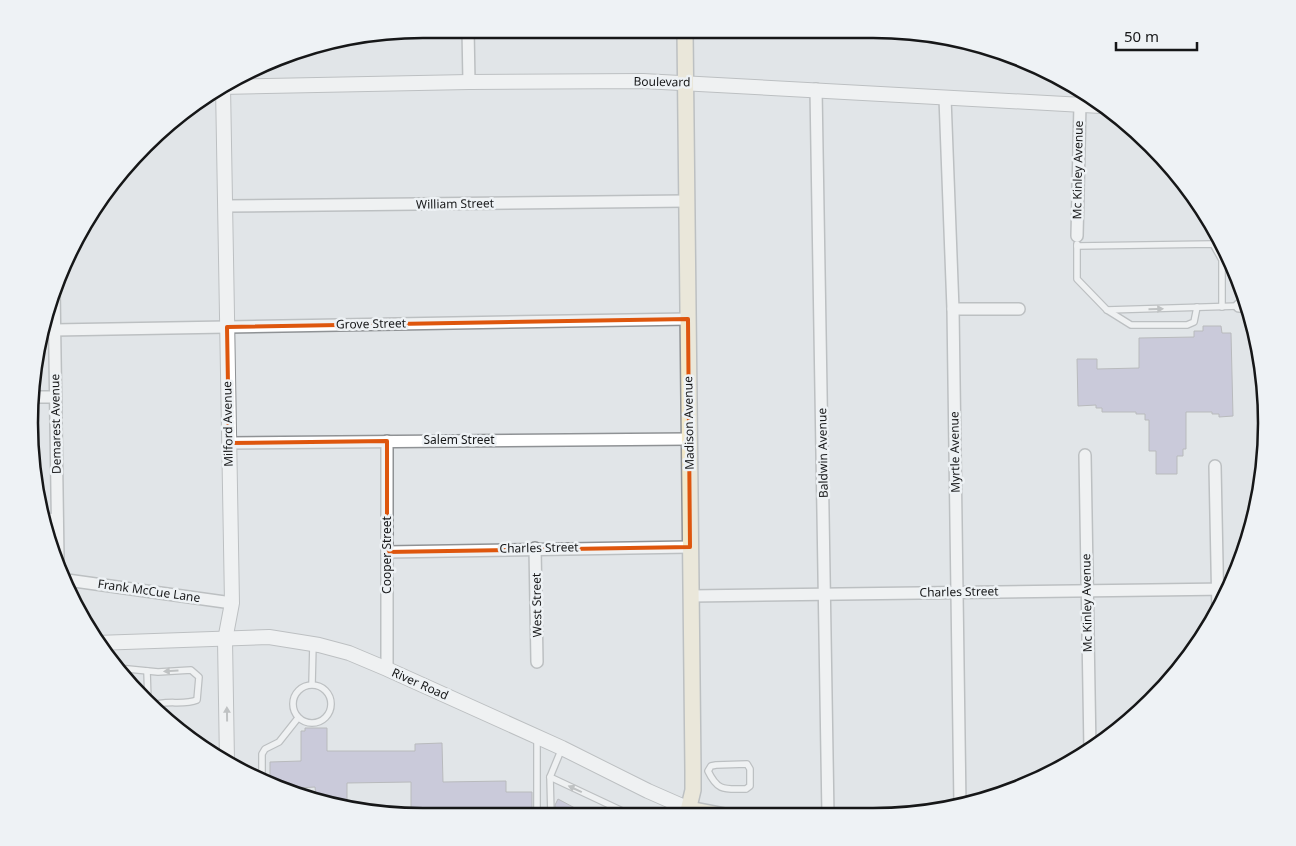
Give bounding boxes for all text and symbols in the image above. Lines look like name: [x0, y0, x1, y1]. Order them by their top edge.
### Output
scale bar: [1116, 20, 1197, 52]
text: 50 m: [1124, 26, 1159, 46]
street label: Boulevard: [633, 73, 691, 90]
street label: Mc Kinley Avenue: [1068, 120, 1087, 219]
street label: William Street: [416, 194, 495, 213]
one-way arrow: [1148, 304, 1164, 312]
street label: Grove Street: [336, 314, 407, 333]
street label: Demarest Avenue: [46, 373, 65, 474]
street label: Madison Avenue: [679, 376, 698, 470]
street label: Milford Avenue: [218, 381, 237, 467]
street label: Baldwin Avenue: [813, 408, 832, 498]
street label: Myrtle Avenue: [945, 411, 964, 493]
street label: Salem Street: [423, 431, 495, 448]
street label: Cooper Street: [378, 515, 395, 594]
street label: Charles Street: [499, 538, 579, 557]
street label: Mc Kinley Avenue: [1077, 553, 1096, 653]
street label: West Street: [527, 572, 546, 637]
street label: Frank McCue Lane: [97, 575, 202, 606]
street label: Charles Street: [919, 582, 999, 601]
street label: River Road: [389, 664, 451, 704]
one-way arrow: [162, 667, 178, 675]
one-way arrow: [222, 705, 230, 721]
one-way arrow: [567, 785, 582, 793]

